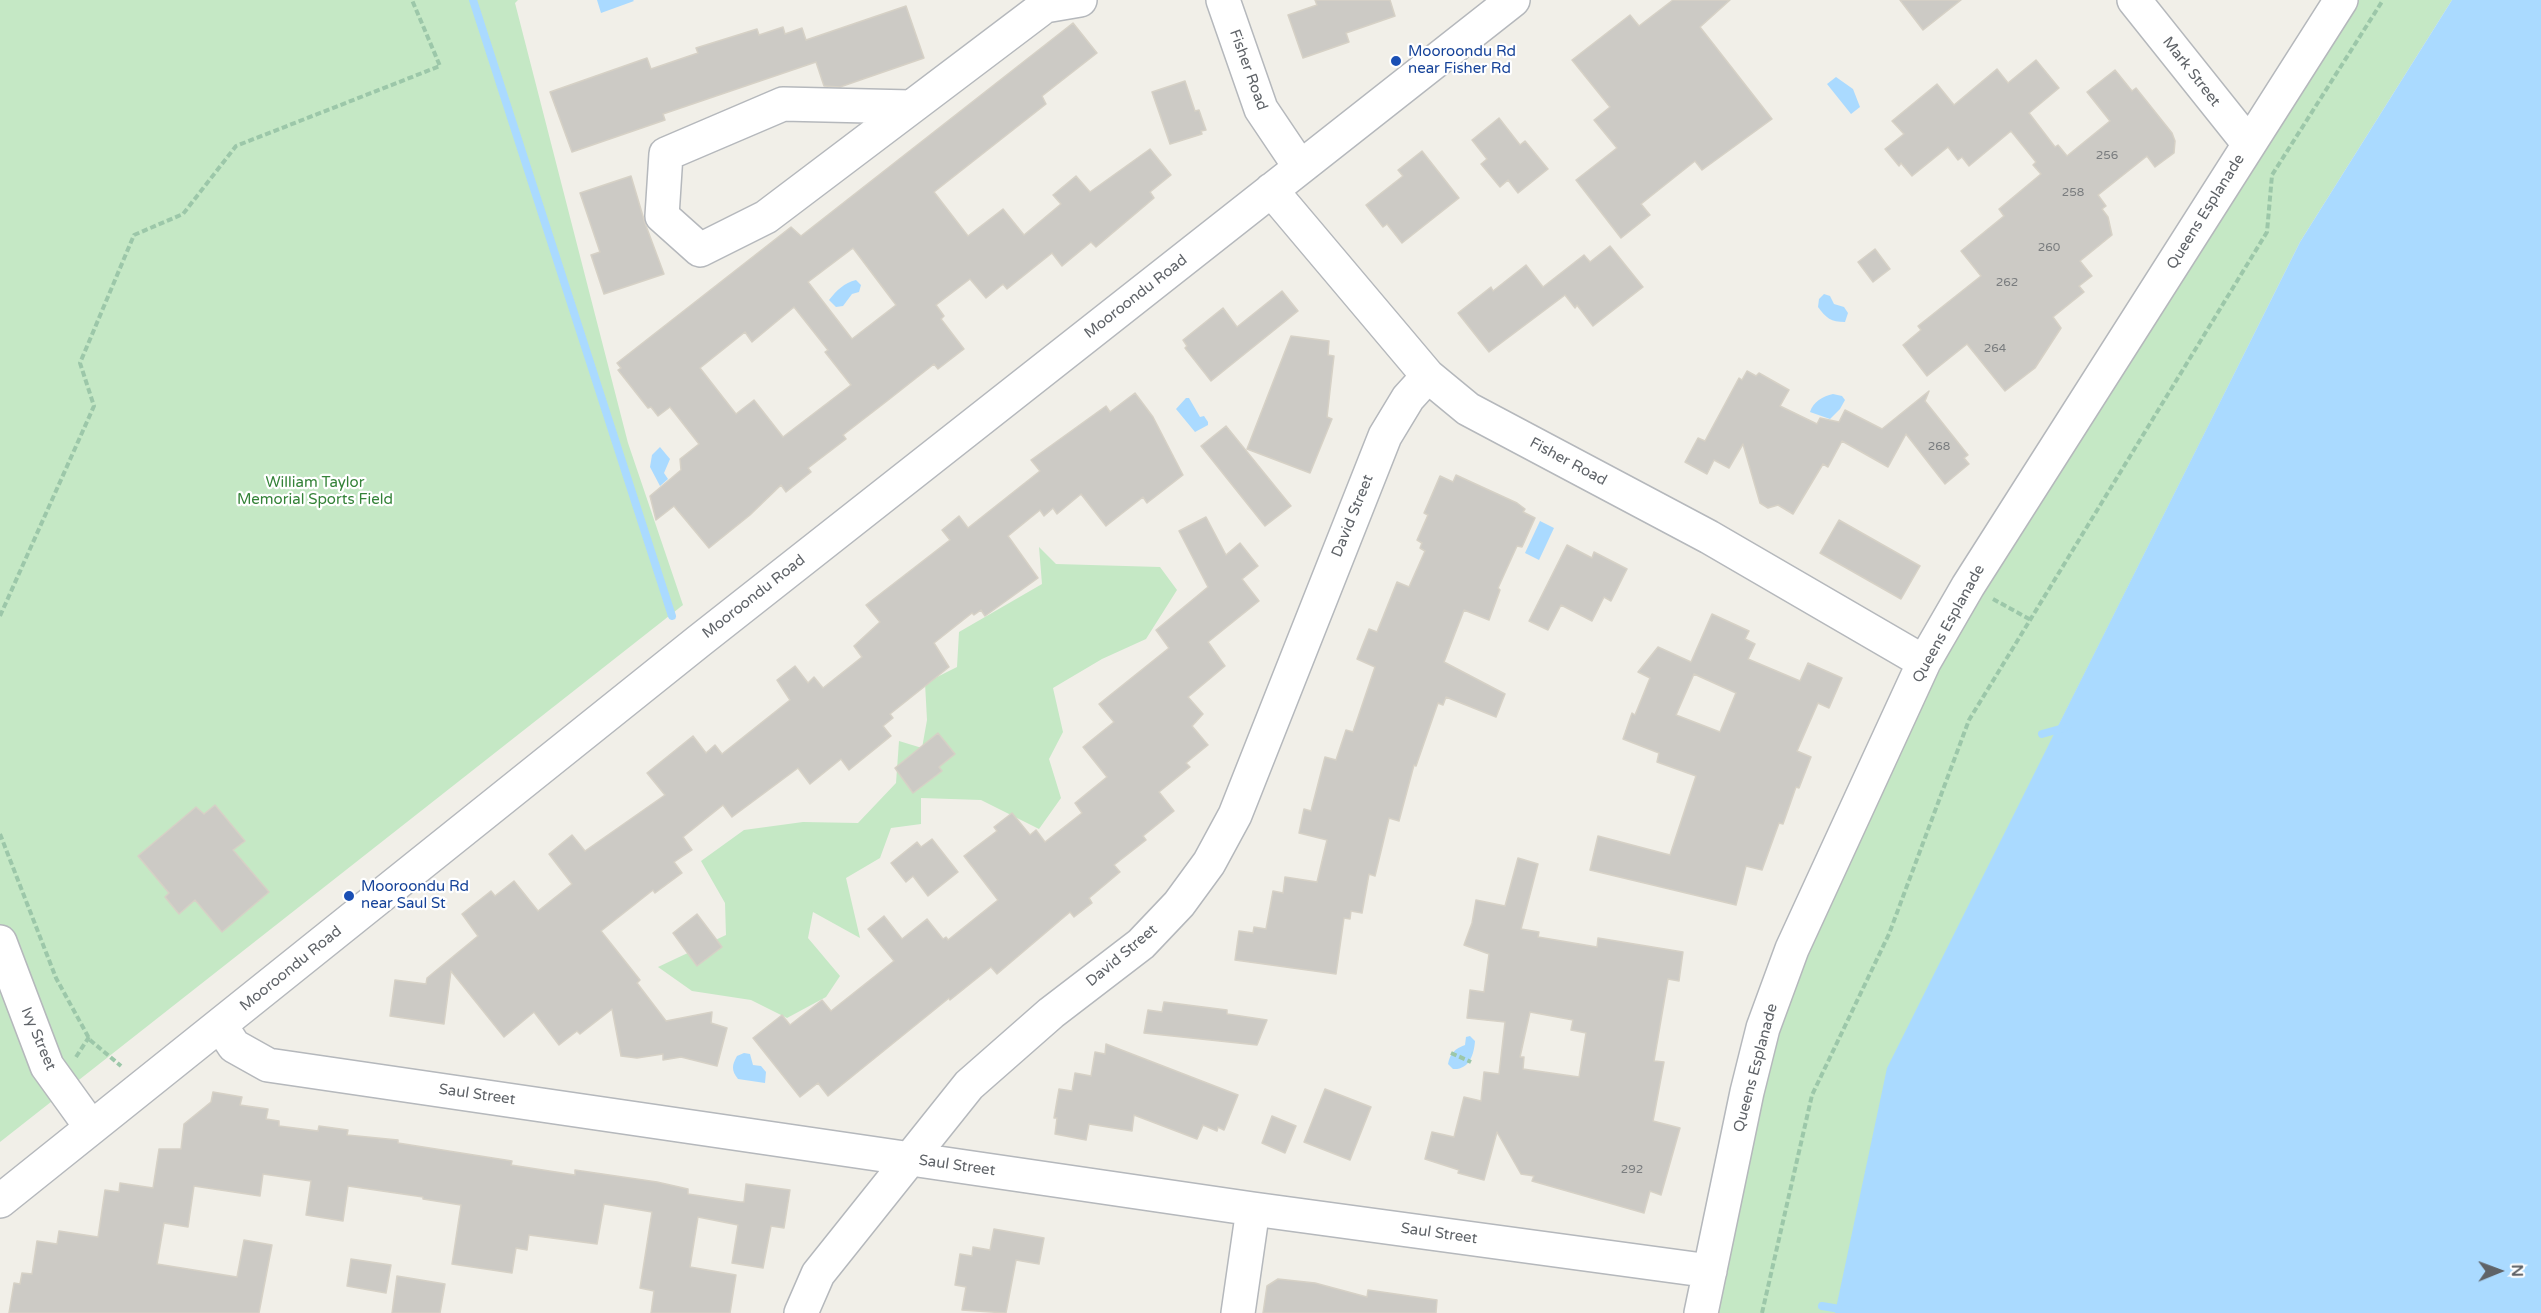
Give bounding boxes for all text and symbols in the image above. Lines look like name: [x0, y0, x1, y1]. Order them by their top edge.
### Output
street label: Fisher Road: [1225, 27, 1271, 113]
street label: Mark Street: [2158, 34, 2224, 110]
place label: Mooroondu Rd near Fisher Rd: [1408, 43, 1516, 78]
marker: Mooroondu Rd near Fisher Rd: [1389, 54, 1403, 68]
house number: 256: [2096, 149, 2118, 163]
street label: Queens Esplanade: [2163, 151, 2249, 273]
house number: 258: [2062, 186, 2084, 200]
house number: 260: [2038, 241, 2060, 255]
street label: Mooroondu Road: [1081, 251, 1191, 343]
house number: 262: [1996, 276, 2018, 290]
house number: 264: [1984, 342, 2006, 356]
street label: Fisher Road: [1526, 434, 1610, 490]
house number: 268: [1928, 440, 1950, 454]
street label: David Street: [1328, 472, 1378, 560]
park label: William Taylor Memorial Sports Field: [237, 474, 393, 509]
street label: Mooroondu Road: [699, 551, 809, 643]
street label: Queens Esplanade: [1909, 562, 1989, 686]
place label: Mooroondu Rd near Saul St: [361, 878, 469, 913]
marker: Mooroondu Rd near Saul St: [342, 889, 356, 903]
street label: David Street: [1083, 921, 1161, 991]
street label: Mooroondu Road: [237, 922, 345, 1016]
street label: Queens Esplanade: [1730, 1002, 1782, 1134]
street label: Ivy Street: [17, 1005, 59, 1073]
street label: Saul Street: [437, 1081, 517, 1109]
street label: Saul Street: [917, 1152, 997, 1180]
house number: 292: [1621, 1163, 1643, 1177]
street label: Saul Street: [1399, 1220, 1479, 1248]
north arrow: [2469, 1241, 2529, 1301]
text: N: [2507, 1264, 2527, 1277]

